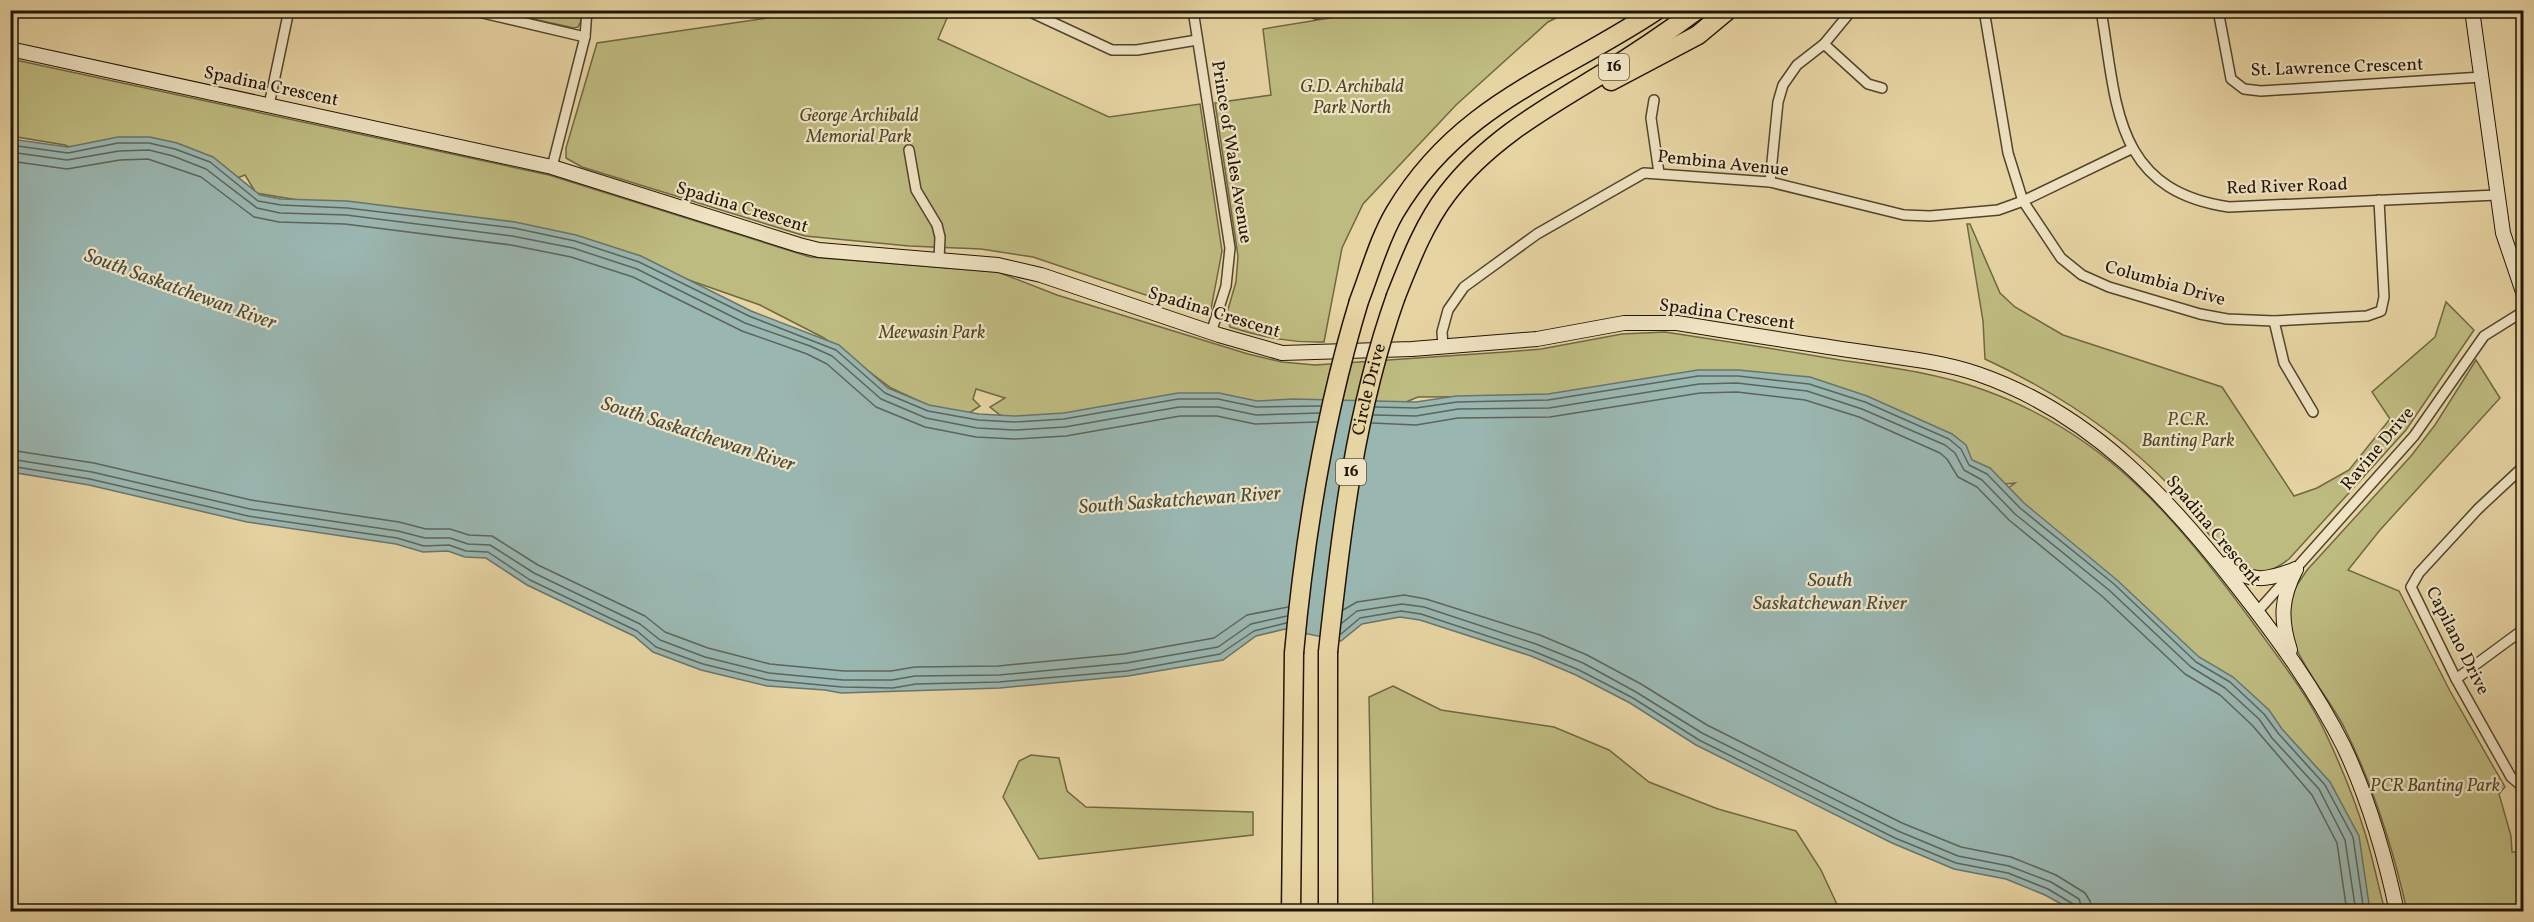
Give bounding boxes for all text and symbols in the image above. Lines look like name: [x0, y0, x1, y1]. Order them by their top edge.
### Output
street label: St. Lawrence Crescent: [2250, 52, 2424, 84]
road number: 16: [1599, 54, 1629, 80]
street label: Prince of Wales Avenue: [1204, 59, 1258, 245]
street label: Spadina Crescent: [201, 61, 341, 113]
park label: G.D. Archibald Park North: [1300, 75, 1404, 121]
park label: George Archibald Memorial Park: [799, 104, 919, 150]
street label: Pembina Avenue: [1656, 145, 1790, 183]
street label: Red River Road: [2226, 172, 2348, 202]
street label: Spadina Crescent: [673, 176, 811, 240]
water label: South Saskatchewan River: [80, 242, 280, 338]
street label: Columbia Drive: [2102, 255, 2228, 313]
street label: Spadina Crescent: [1145, 281, 1283, 345]
street label: Spadina Crescent: [1657, 293, 1797, 337]
park label: Meewasin Park: [878, 321, 985, 346]
street label: Circle Drive: [1346, 340, 1392, 438]
water label: South Saskatchewan River: [597, 390, 799, 480]
street label: Ravine Drive: [2335, 402, 2421, 496]
park label: P.C.R. Banting Park: [2141, 408, 2235, 454]
road number: 16: [1336, 459, 1366, 485]
street label: Spadina Crescent: [2159, 470, 2267, 592]
water label: South Saskatchewan River: [1078, 480, 1282, 522]
water label: South Saskatchewan River: [1753, 567, 1908, 618]
street label: Capilano Drive: [2419, 582, 2495, 700]
park label: PCR Banting Park: [2370, 774, 2500, 799]

